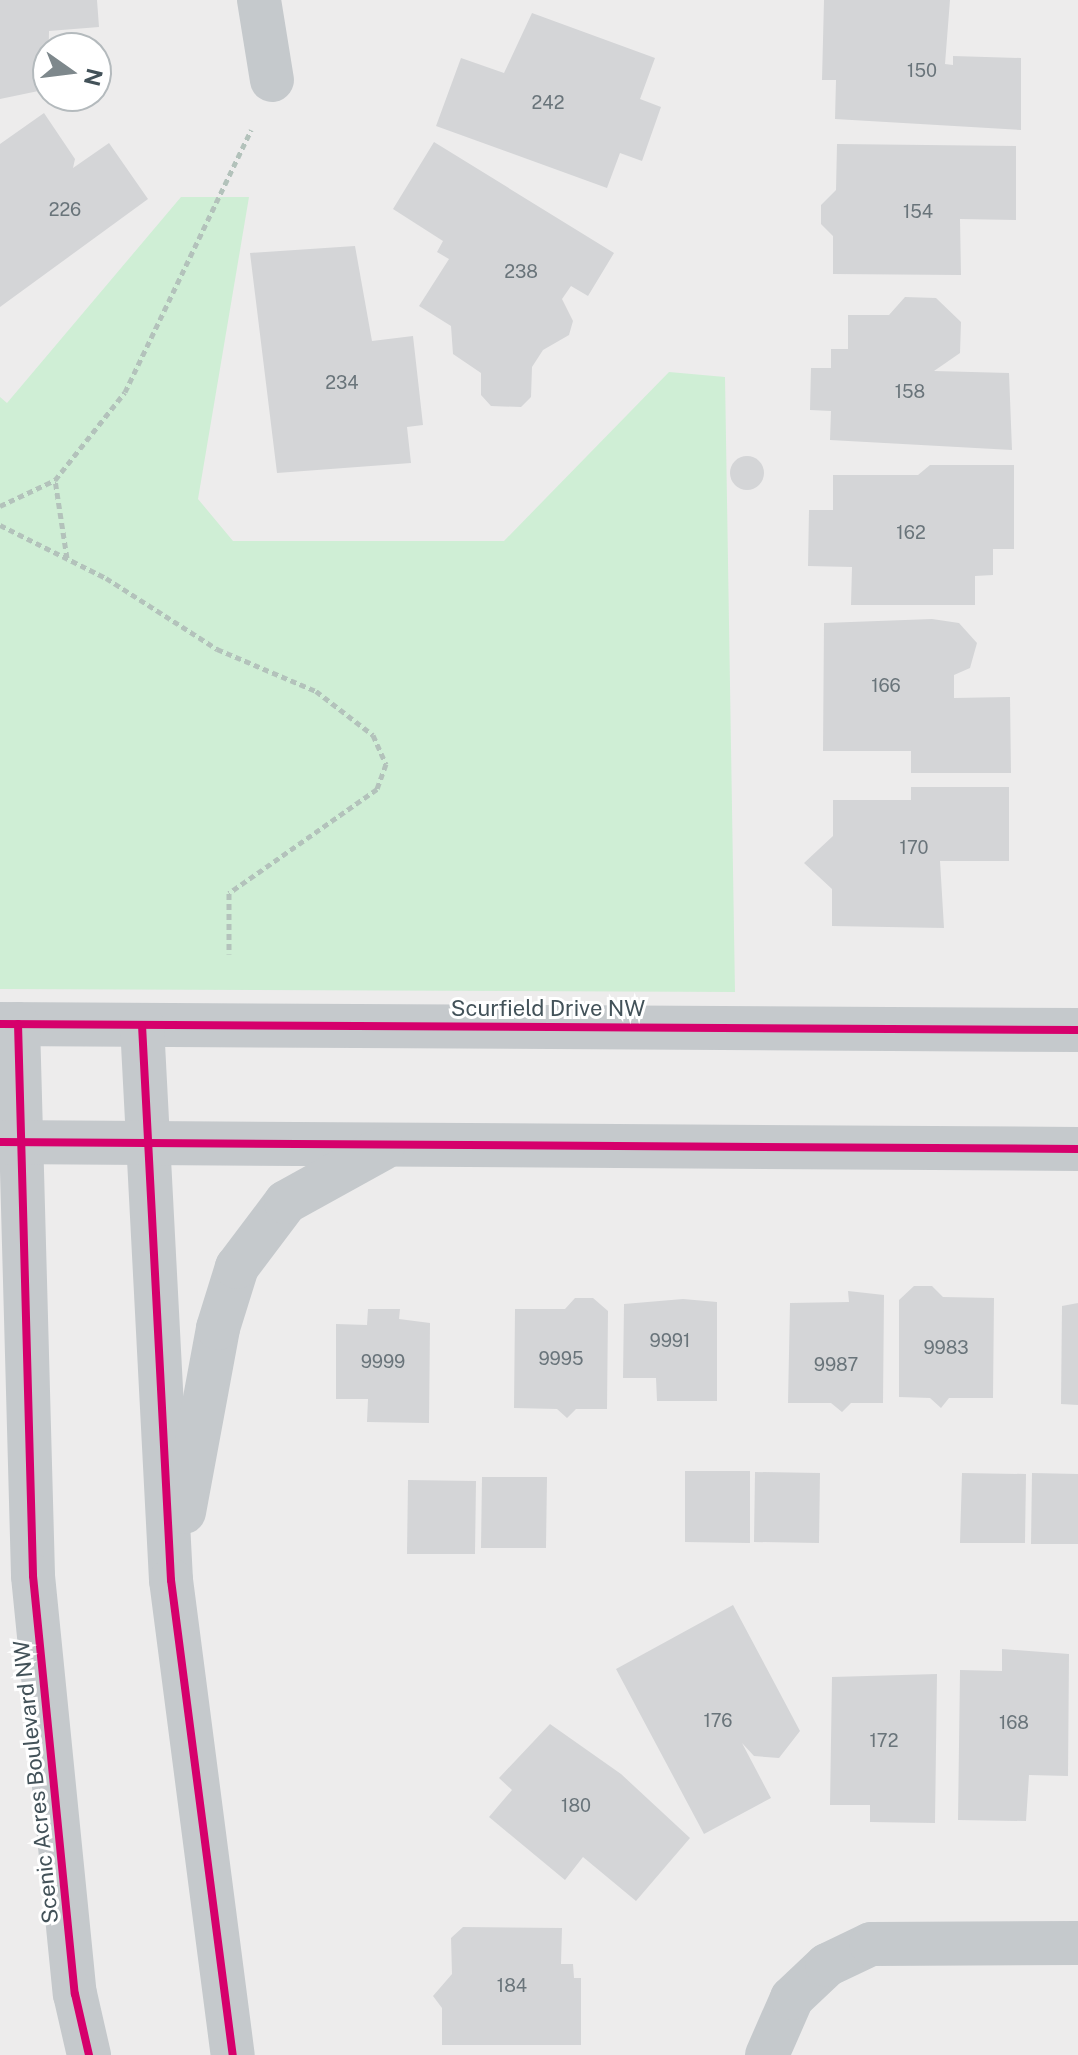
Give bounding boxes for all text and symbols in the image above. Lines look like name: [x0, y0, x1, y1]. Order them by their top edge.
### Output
north arrow: [32, 32, 112, 112]
house number: 150: [907, 60, 937, 82]
text: N: [79, 66, 108, 89]
house number: 242: [532, 92, 564, 114]
house number: 226: [49, 199, 81, 221]
house number: 154: [903, 201, 933, 223]
house number: 238: [504, 261, 538, 283]
house number: 234: [325, 372, 359, 394]
house number: 158: [895, 381, 925, 403]
house number: 162: [896, 522, 926, 544]
house number: 166: [871, 675, 901, 697]
house number: 170: [900, 837, 928, 859]
street label: Scurfield Drive NW: [451, 996, 645, 1022]
house number: 9991: [650, 1330, 690, 1352]
house number: 9983: [923, 1337, 969, 1359]
house number: 9995: [538, 1348, 584, 1370]
house number: 9999: [361, 1351, 405, 1373]
house number: 9987: [814, 1354, 858, 1376]
street label: Scenic Acres Boulevard NW: [8, 1639, 64, 1925]
house number: 176: [704, 1710, 732, 1732]
house number: 168: [999, 1712, 1029, 1734]
house number: 172: [870, 1730, 898, 1752]
house number: 180: [561, 1795, 591, 1817]
house number: 184: [497, 1975, 527, 1997]

